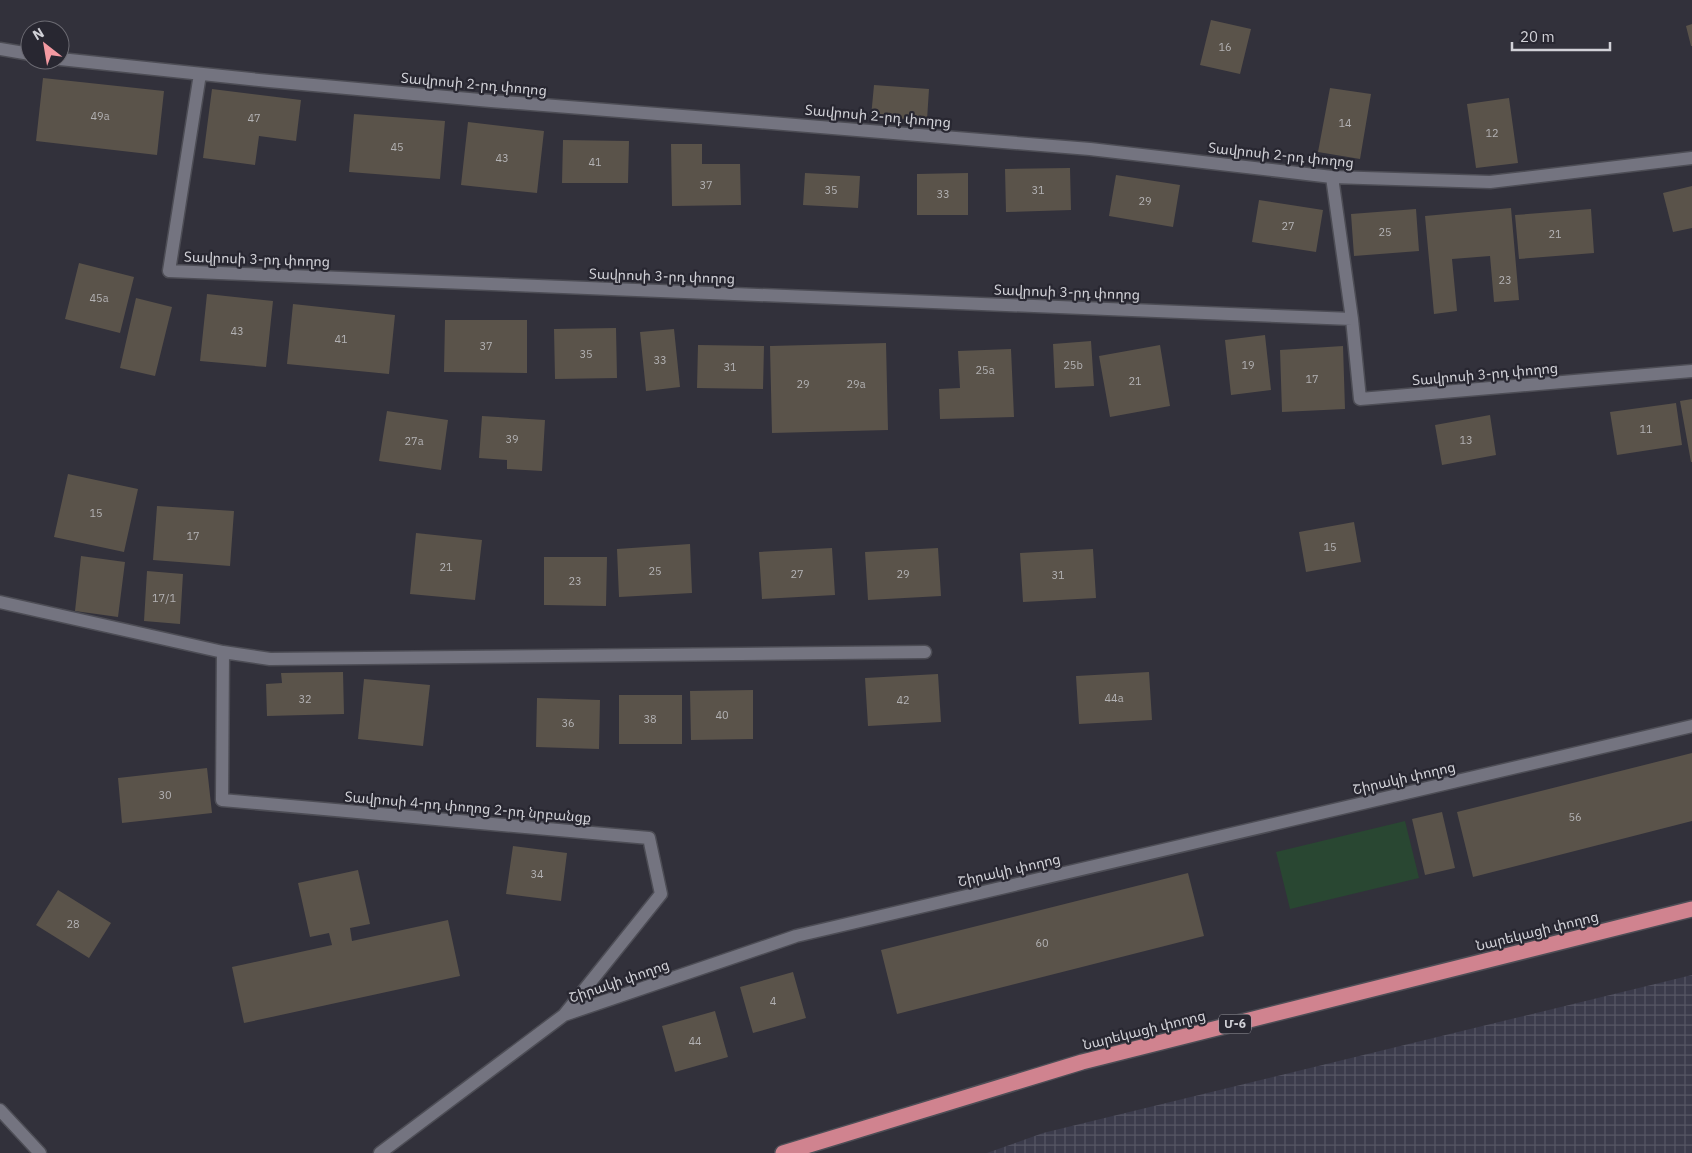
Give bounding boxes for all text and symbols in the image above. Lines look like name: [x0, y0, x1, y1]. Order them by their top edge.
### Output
north arrow: [20, 20, 70, 70]
scale bar: [1512, 20, 1610, 52]
text: N: [29, 24, 47, 44]
text: 20 m: [1520, 27, 1555, 46]
house number: 16: [1218, 40, 1232, 54]
street label: Տավրոսի 2-րդ փողոց: [400, 69, 548, 99]
street label: Տավրոսի 2-րդ փողոց: [804, 101, 952, 131]
house number: 49a: [90, 109, 110, 123]
house number: 47: [247, 111, 261, 125]
house number: 14: [1338, 116, 1352, 130]
house number: 12: [1485, 126, 1499, 140]
street label: Տավրոսի 2-րդ փողոց: [1207, 138, 1355, 172]
house number: 45: [390, 140, 404, 154]
house number: 43: [495, 151, 509, 165]
house number: 41: [588, 155, 602, 169]
house number: 37: [699, 178, 713, 192]
house number: 35: [824, 183, 838, 197]
house number: 31: [1031, 183, 1045, 197]
house number: 33: [936, 187, 950, 201]
house number: 29: [1138, 194, 1152, 208]
house number: 27: [1281, 219, 1295, 233]
house number: 25: [1378, 225, 1392, 239]
house number: 21: [1548, 227, 1562, 241]
street label: Տավրոսի 3-րդ փողոց: [184, 247, 330, 271]
street label: Տավրոսի 3-րդ փողոց: [589, 264, 735, 288]
house number: 23: [1498, 273, 1512, 287]
street label: Տավրոսի 3-րդ փողոց: [994, 280, 1140, 304]
house number: 45a: [89, 291, 109, 305]
house number: 43: [230, 324, 244, 338]
house number: 41: [334, 332, 348, 346]
house number: 37: [479, 339, 493, 353]
house number: 35: [579, 347, 593, 361]
house number: 33: [653, 353, 667, 367]
house number: 25b: [1063, 358, 1083, 372]
house number: 19: [1241, 358, 1255, 372]
street label: Տավրոսի 3-րդ փողոց: [1411, 359, 1559, 389]
house number: 31: [723, 360, 737, 374]
house number: 25a: [975, 363, 995, 377]
house number: 17: [1305, 372, 1319, 386]
house number: 21: [1128, 374, 1142, 388]
house number: 29: [796, 377, 810, 391]
house number: 29a: [846, 377, 866, 391]
house number: 11: [1639, 422, 1653, 436]
house number: 39: [505, 432, 519, 446]
house number: 13: [1459, 433, 1473, 447]
house number: 27a: [404, 434, 424, 448]
house number: 15: [89, 506, 103, 520]
house number: 17: [186, 529, 200, 543]
house number: 15: [1323, 540, 1337, 554]
house number: 21: [439, 560, 453, 574]
house number: 25: [648, 564, 662, 578]
house number: 27: [790, 567, 804, 581]
house number: 29: [896, 567, 910, 581]
house number: 31: [1051, 568, 1065, 582]
house number: 23: [568, 574, 582, 588]
house number: 17/1: [152, 591, 176, 605]
house number: 44a: [1104, 691, 1124, 705]
house number: 32: [298, 692, 312, 706]
house number: 42: [896, 693, 910, 707]
house number: 40: [715, 708, 729, 722]
house number: 38: [643, 712, 657, 726]
house number: 36: [561, 716, 575, 730]
street label: Շիրակի փողոց: [1351, 757, 1457, 799]
street label: Տավրոսի 4-րդ փողոց 2-րդ նրբանցք: [344, 787, 592, 827]
house number: 30: [158, 788, 172, 802]
house number: 56: [1568, 810, 1582, 824]
street label: Շիրակի փողոց: [956, 849, 1062, 891]
house number: 34: [530, 867, 544, 881]
street label: Նարեկացի փողոց: [1474, 907, 1600, 955]
house number: 28: [66, 917, 80, 931]
house number: 60: [1035, 936, 1049, 950]
street label: Շիրակի փողոց: [566, 955, 672, 1007]
house number: 4: [770, 994, 777, 1008]
street label: Նարեկացի փողոց: [1081, 1006, 1207, 1054]
road number: Մ-6: [1219, 1014, 1251, 1034]
house number: 44: [688, 1034, 702, 1048]

